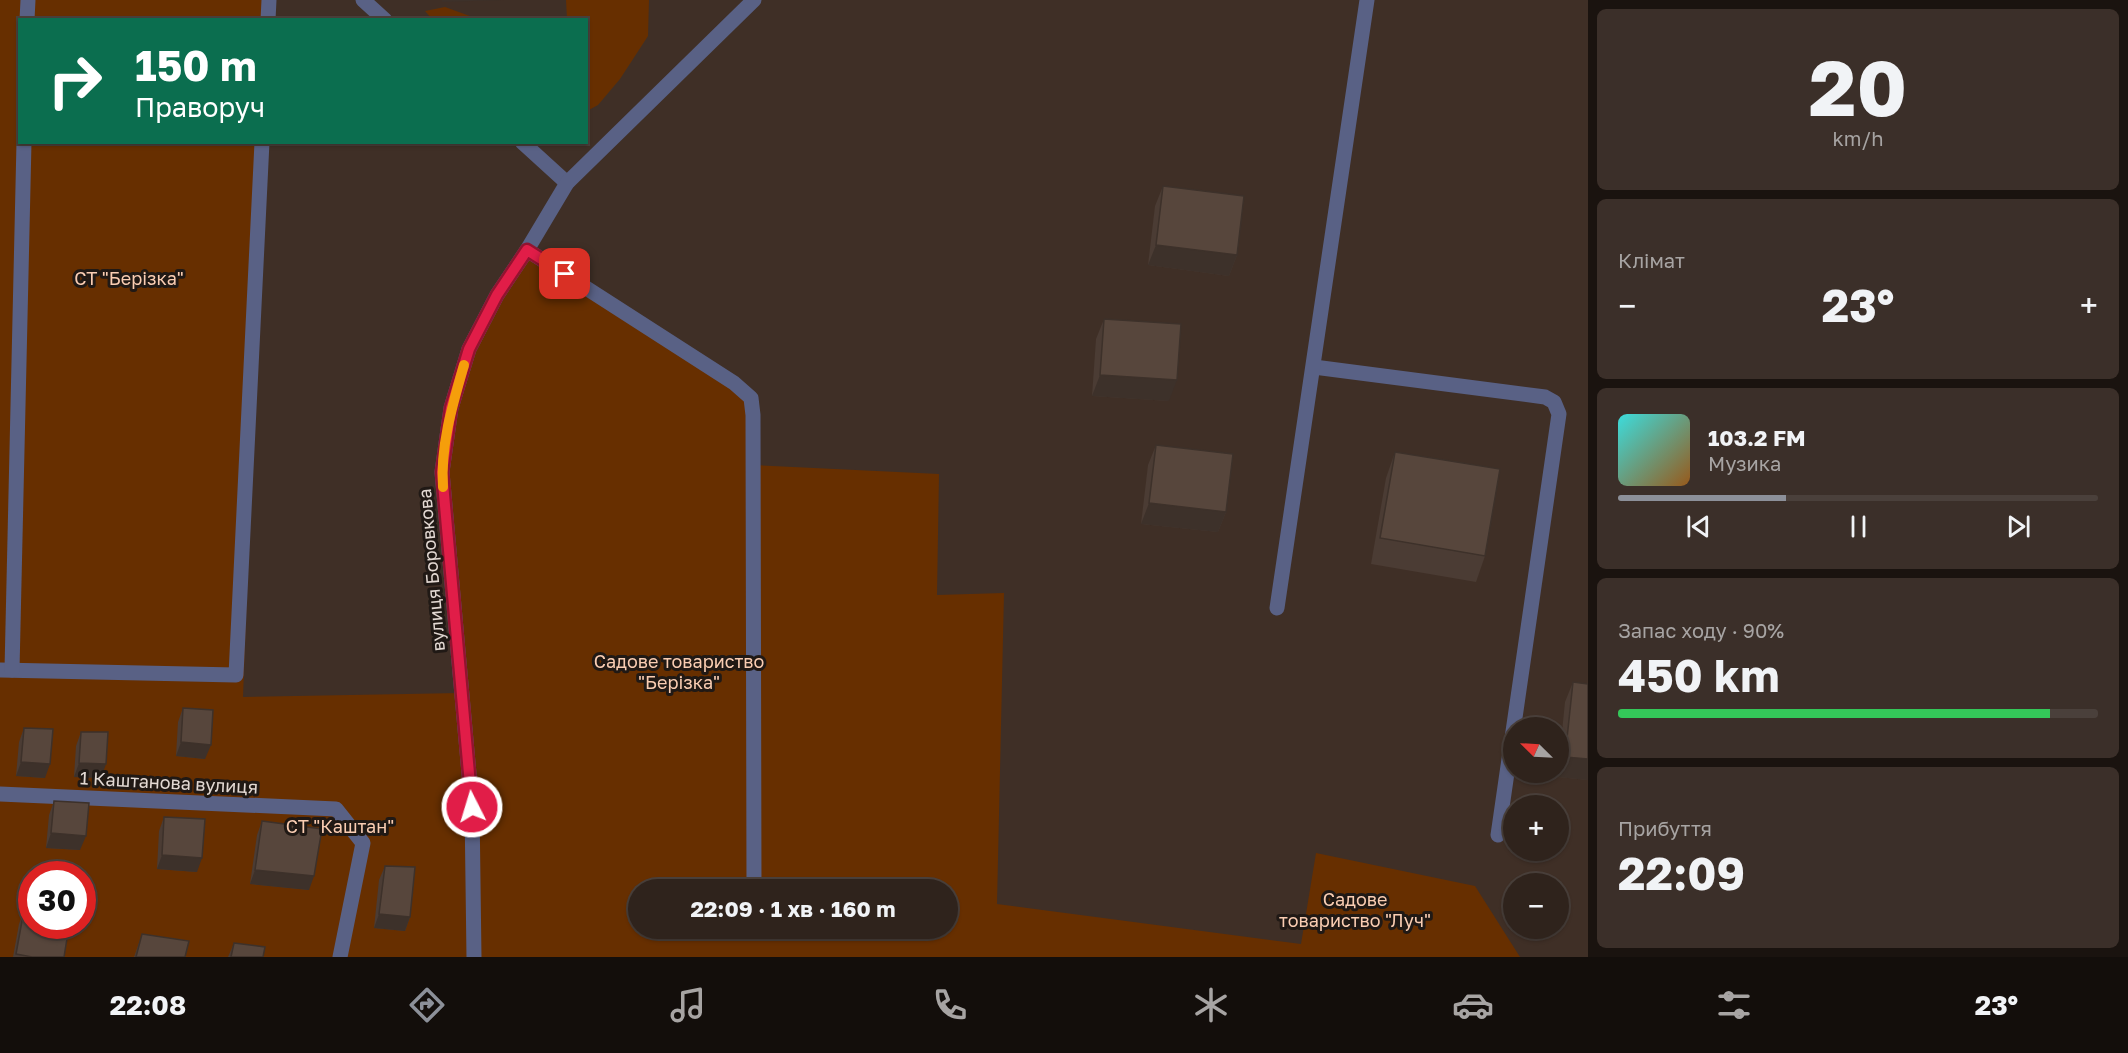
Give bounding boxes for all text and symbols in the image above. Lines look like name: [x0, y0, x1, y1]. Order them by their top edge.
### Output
text: 150 m: [135, 40, 257, 90]
text: 20: [1809, 40, 1907, 133]
icon: right: [36, 42, 114, 120]
text: Праворуч: [135, 91, 265, 123]
text: km/h: [1833, 126, 1883, 150]
pin: [539, 248, 590, 299]
text: Клімат: [1618, 248, 1685, 272]
icon: arrive: [548, 257, 581, 290]
park label: СТ "Берізка": [74, 267, 184, 289]
text: 23°: [1822, 278, 1894, 332]
text: −: [1618, 286, 1636, 325]
text: +: [2080, 286, 2098, 325]
text: 103.2 FM: [1708, 424, 1806, 451]
text: Музика: [1708, 451, 1781, 475]
street label: вулиця Боровкова: [413, 488, 449, 652]
icon: previous: [1682, 510, 1715, 543]
icon: pause: [1842, 510, 1875, 543]
icon: next: [2002, 510, 2035, 543]
text: Запас ходу · 90%: [1618, 618, 1784, 642]
text: 450 km: [1618, 648, 1780, 702]
park label: Садове товариство "Берізка": [594, 650, 764, 693]
north arrow: [1503, 717, 1569, 783]
map controls: [1503, 717, 1569, 939]
street label: 1 Каштанова вулиця: [79, 766, 259, 798]
position arrow: [440, 775, 504, 839]
button: +: [1503, 795, 1569, 861]
park label: СТ "Каштан": [286, 815, 394, 837]
text: Прибуття: [1618, 816, 1712, 840]
text: 22:09: [1618, 846, 1745, 900]
speed limit sign: 30: [18, 861, 96, 939]
button: −: [1503, 873, 1569, 939]
park label: Садове товариство "Луч": [1279, 888, 1431, 931]
text: 22:09 · 1 хв · 160 m: [691, 895, 895, 922]
icon: directions: [406, 984, 448, 1026]
icon: music: [667, 984, 709, 1026]
icon: phone: [929, 984, 971, 1026]
icon: climate: [1190, 984, 1232, 1026]
icon: car: [1452, 984, 1494, 1026]
icon: filters: [1713, 984, 1755, 1026]
text: 22:08: [110, 989, 186, 1021]
text: 23°: [1975, 989, 2018, 1021]

